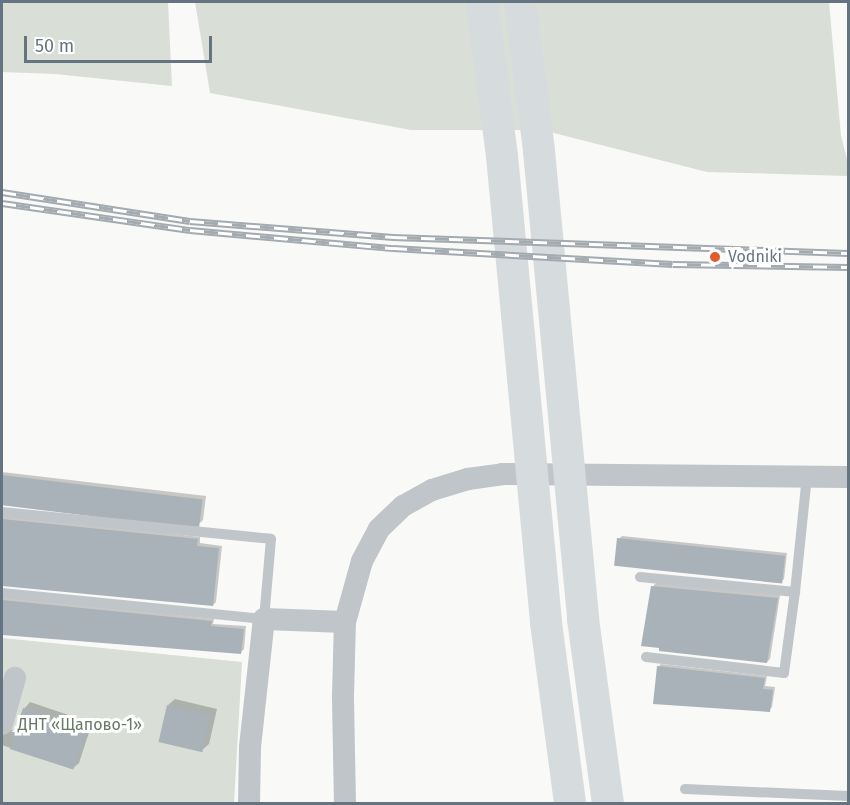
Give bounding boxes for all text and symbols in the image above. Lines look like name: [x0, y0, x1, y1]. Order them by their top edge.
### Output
scale bar: [27, 24, 214, 62]
text: 50 m: [35, 35, 74, 57]
place label: Vodniki: [728, 247, 782, 267]
marker: Vodniki: [706, 248, 724, 266]
park label: ДНТ «Щапово-1»: [18, 715, 142, 735]

